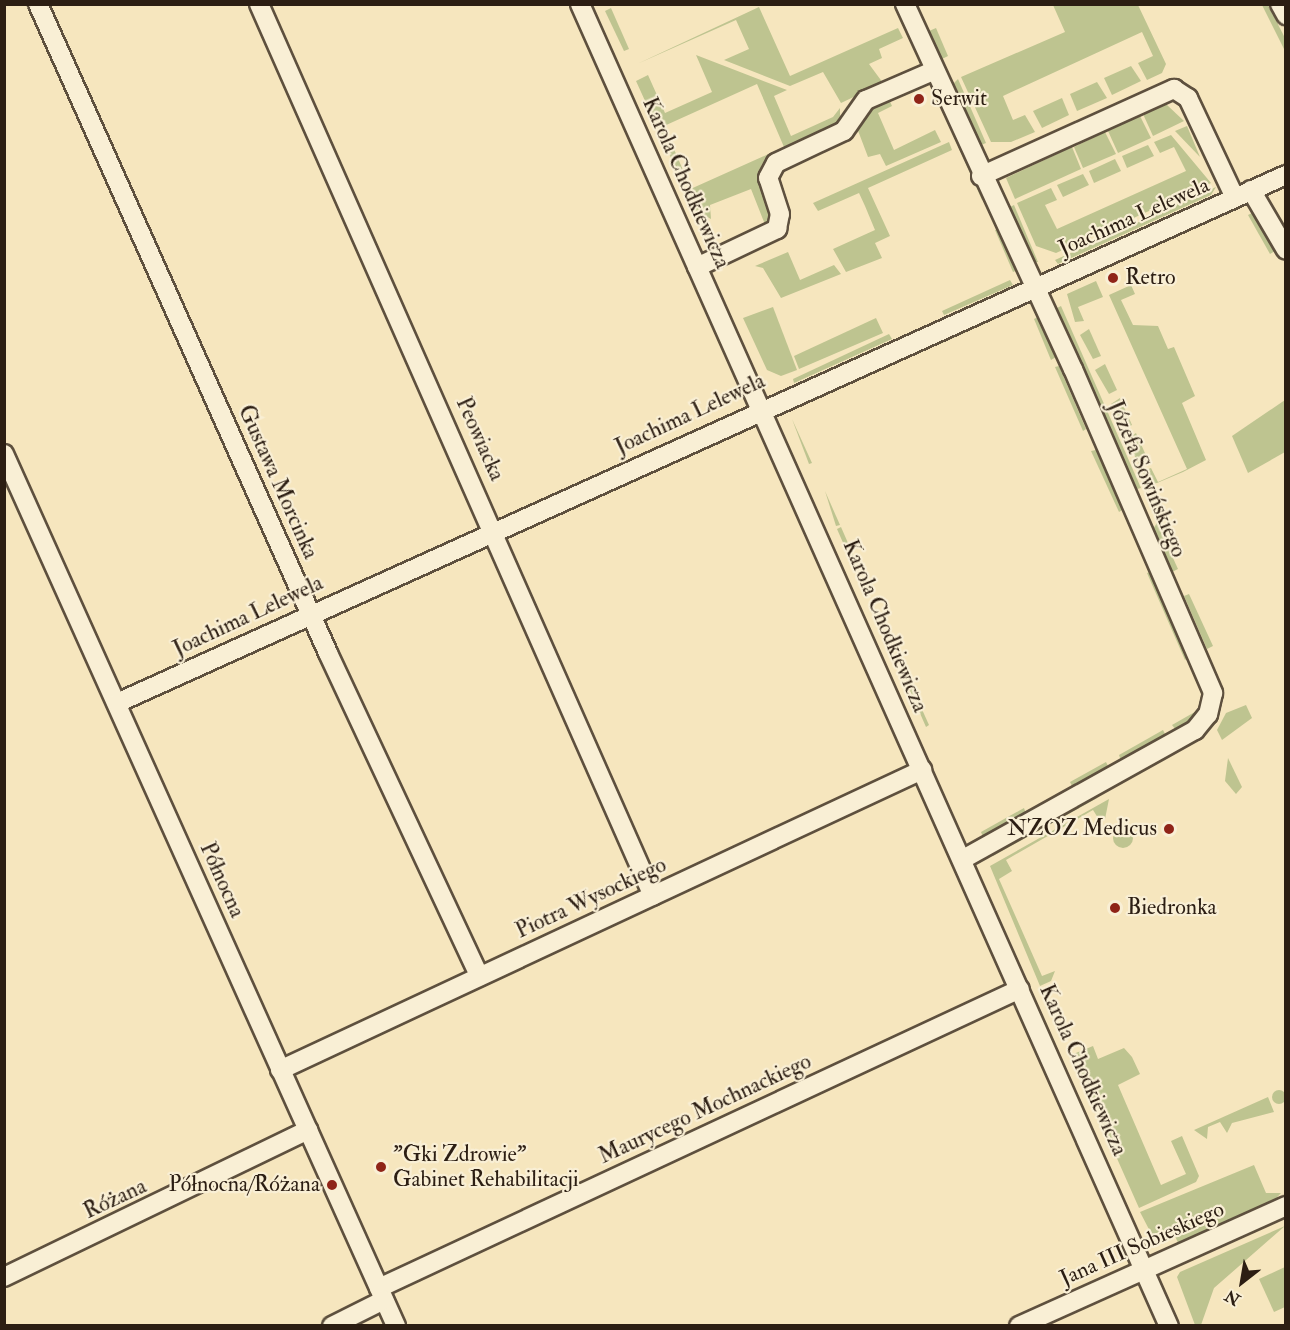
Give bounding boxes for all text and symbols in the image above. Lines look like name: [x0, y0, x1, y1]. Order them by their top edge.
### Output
place label: Serwit: [931, 86, 987, 112]
marker: Serwit: [912, 92, 926, 106]
street label: Karola Chodkiewicza: [636, 93, 736, 273]
street label: Joachima Lelewela: [1054, 172, 1214, 262]
place label: Retro: [1125, 265, 1176, 291]
marker: Retro: [1106, 271, 1120, 285]
street label: Joachima Lelewela: [611, 368, 769, 460]
street label: Peowiacka: [450, 393, 510, 485]
street label: Józefa Sowińskiego: [1102, 397, 1192, 561]
street label: Gustawa Morcinka: [232, 401, 324, 563]
street label: Karola Chodkiewicza: [837, 536, 933, 716]
street label: Joachima Lelewela: [169, 570, 327, 662]
place label: NZOZ Medicus: [1007, 816, 1157, 842]
marker: NZOZ Medicus: [1162, 822, 1176, 836]
street label: Północna: [194, 838, 250, 922]
street label: Piotra Wysockiego: [512, 852, 670, 944]
place label: Biedronka: [1127, 895, 1217, 921]
marker: Biedronka: [1108, 901, 1122, 915]
street label: Karola Chodkiewicza: [1033, 980, 1133, 1160]
street label: Maurycego Mochnackiego: [595, 1048, 815, 1170]
place label: "Gki Zdrowie" Gabinet Rehabilitacji: [393, 1141, 579, 1192]
marker: "Gki Zdrowie" Gabinet Rehabilitacji: [374, 1160, 388, 1174]
place label: Północna/Różana: [169, 1172, 320, 1198]
street label: Różana: [79, 1173, 151, 1225]
marker: Północna/Różana: [325, 1178, 339, 1192]
street label: Jana III Sobieskiego: [1056, 1196, 1228, 1292]
north arrow: [1212, 1252, 1272, 1312]
text: N: [1221, 1285, 1244, 1310]

